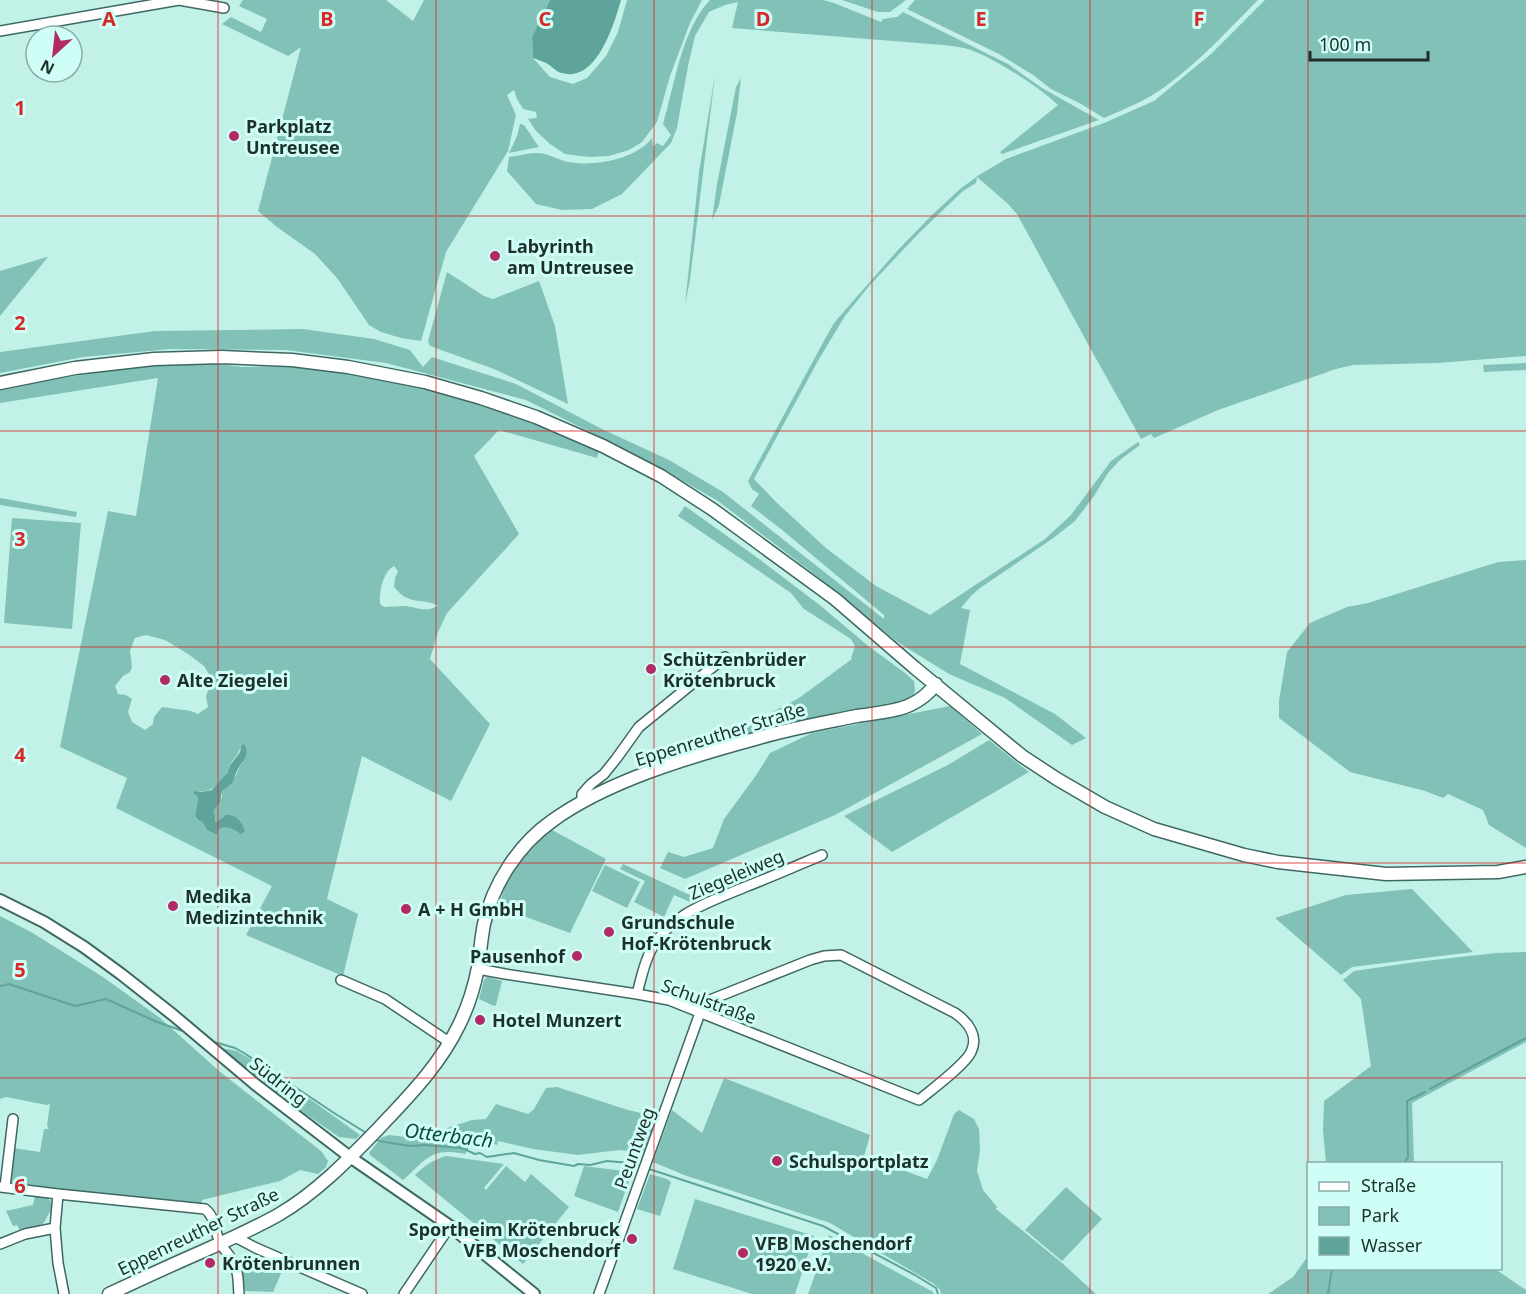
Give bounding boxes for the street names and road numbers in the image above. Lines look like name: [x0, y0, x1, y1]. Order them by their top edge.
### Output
street label: Eppenreuther Straße: [632, 697, 808, 771]
street label: Ziegeleiweg: [685, 843, 787, 905]
street label: Schulstraße: [658, 973, 760, 1029]
street label: Südring: [245, 1051, 313, 1111]
street label: Peuntweg: [608, 1104, 660, 1192]
street label: Eppenreuther Straße: [113, 1181, 283, 1281]

